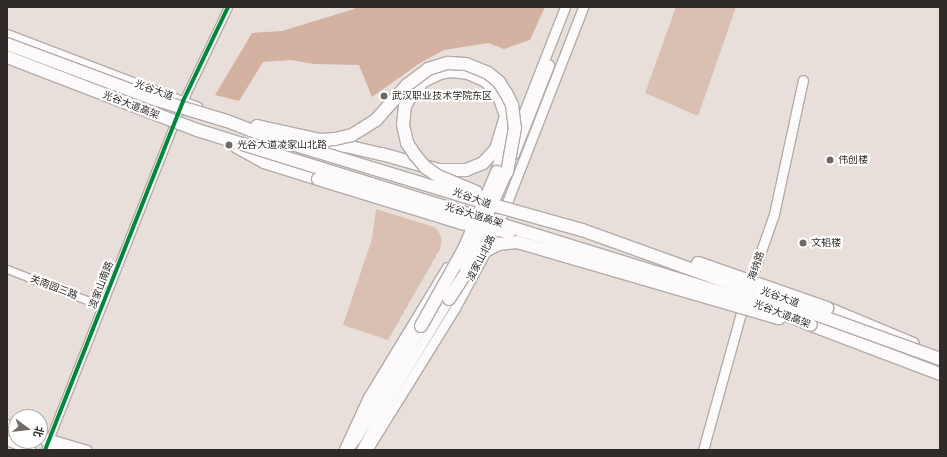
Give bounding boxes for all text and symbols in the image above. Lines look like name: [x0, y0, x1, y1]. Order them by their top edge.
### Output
street label: 光谷大道: [133, 78, 175, 102]
street label: 光谷大道高架: [101, 89, 161, 121]
place label: 武汉职业技术学院东区: [392, 90, 492, 102]
marker: 武汉职业技术学院东区: [379, 91, 389, 101]
place label: 光谷大道凌家山北路: [237, 139, 327, 151]
marker: 光谷大道凌家山北路: [224, 140, 234, 150]
place label: 伟创楼: [838, 154, 868, 166]
marker: 伟创楼: [825, 155, 835, 165]
street label: 光谷大道: [451, 186, 493, 210]
street label: 光谷大道高架: [444, 200, 504, 230]
street label: 凌家山北路: [464, 233, 498, 283]
place label: 文韬楼: [811, 237, 841, 249]
marker: 文韬楼: [798, 238, 808, 248]
street label: 海纳路: [745, 250, 767, 282]
street label: 凌家山南路: [86, 260, 116, 310]
street label: 关南园三路: [29, 272, 79, 302]
street label: 光谷大道: [759, 285, 801, 309]
street label: 光谷大道高架: [752, 298, 812, 330]
north arrow: [8, 409, 48, 449]
text: 北: [30, 425, 47, 439]

